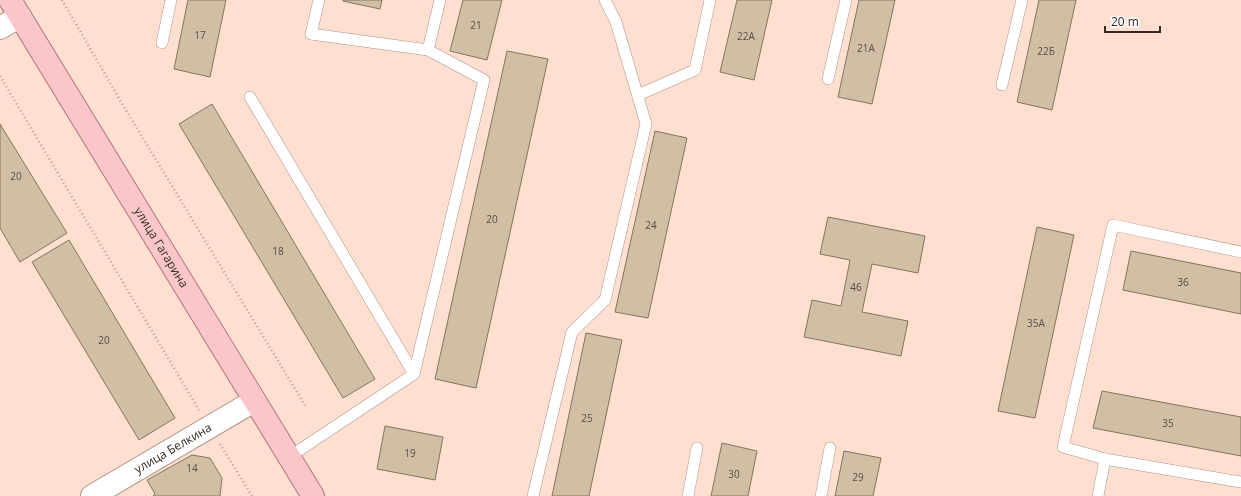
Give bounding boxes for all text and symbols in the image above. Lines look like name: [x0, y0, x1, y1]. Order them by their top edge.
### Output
scale bar: [1105, 8, 1160, 34]
text: 20 m: [1111, 13, 1139, 30]
house number: 21: [470, 18, 482, 32]
house number: 17: [194, 28, 206, 42]
house number: 22А: [737, 29, 756, 43]
house number: 21А: [857, 41, 876, 55]
house number: 22Б: [1037, 44, 1055, 58]
house number: 20: [10, 169, 22, 183]
street label: улица Гагарина: [130, 204, 193, 291]
house number: 20: [486, 212, 498, 226]
house number: 24: [645, 218, 657, 232]
house number: 18: [272, 244, 284, 258]
house number: 36: [1177, 275, 1189, 289]
house number: 46: [850, 280, 862, 294]
house number: 35А: [1027, 316, 1046, 330]
house number: 20: [98, 333, 110, 347]
house number: 25: [581, 411, 593, 425]
house number: 35: [1162, 416, 1174, 430]
street label: улица Белкина: [131, 419, 215, 477]
house number: 19: [404, 446, 416, 460]
house number: 14: [186, 461, 198, 475]
house number: 30: [728, 467, 740, 481]
house number: 29: [852, 470, 864, 484]

